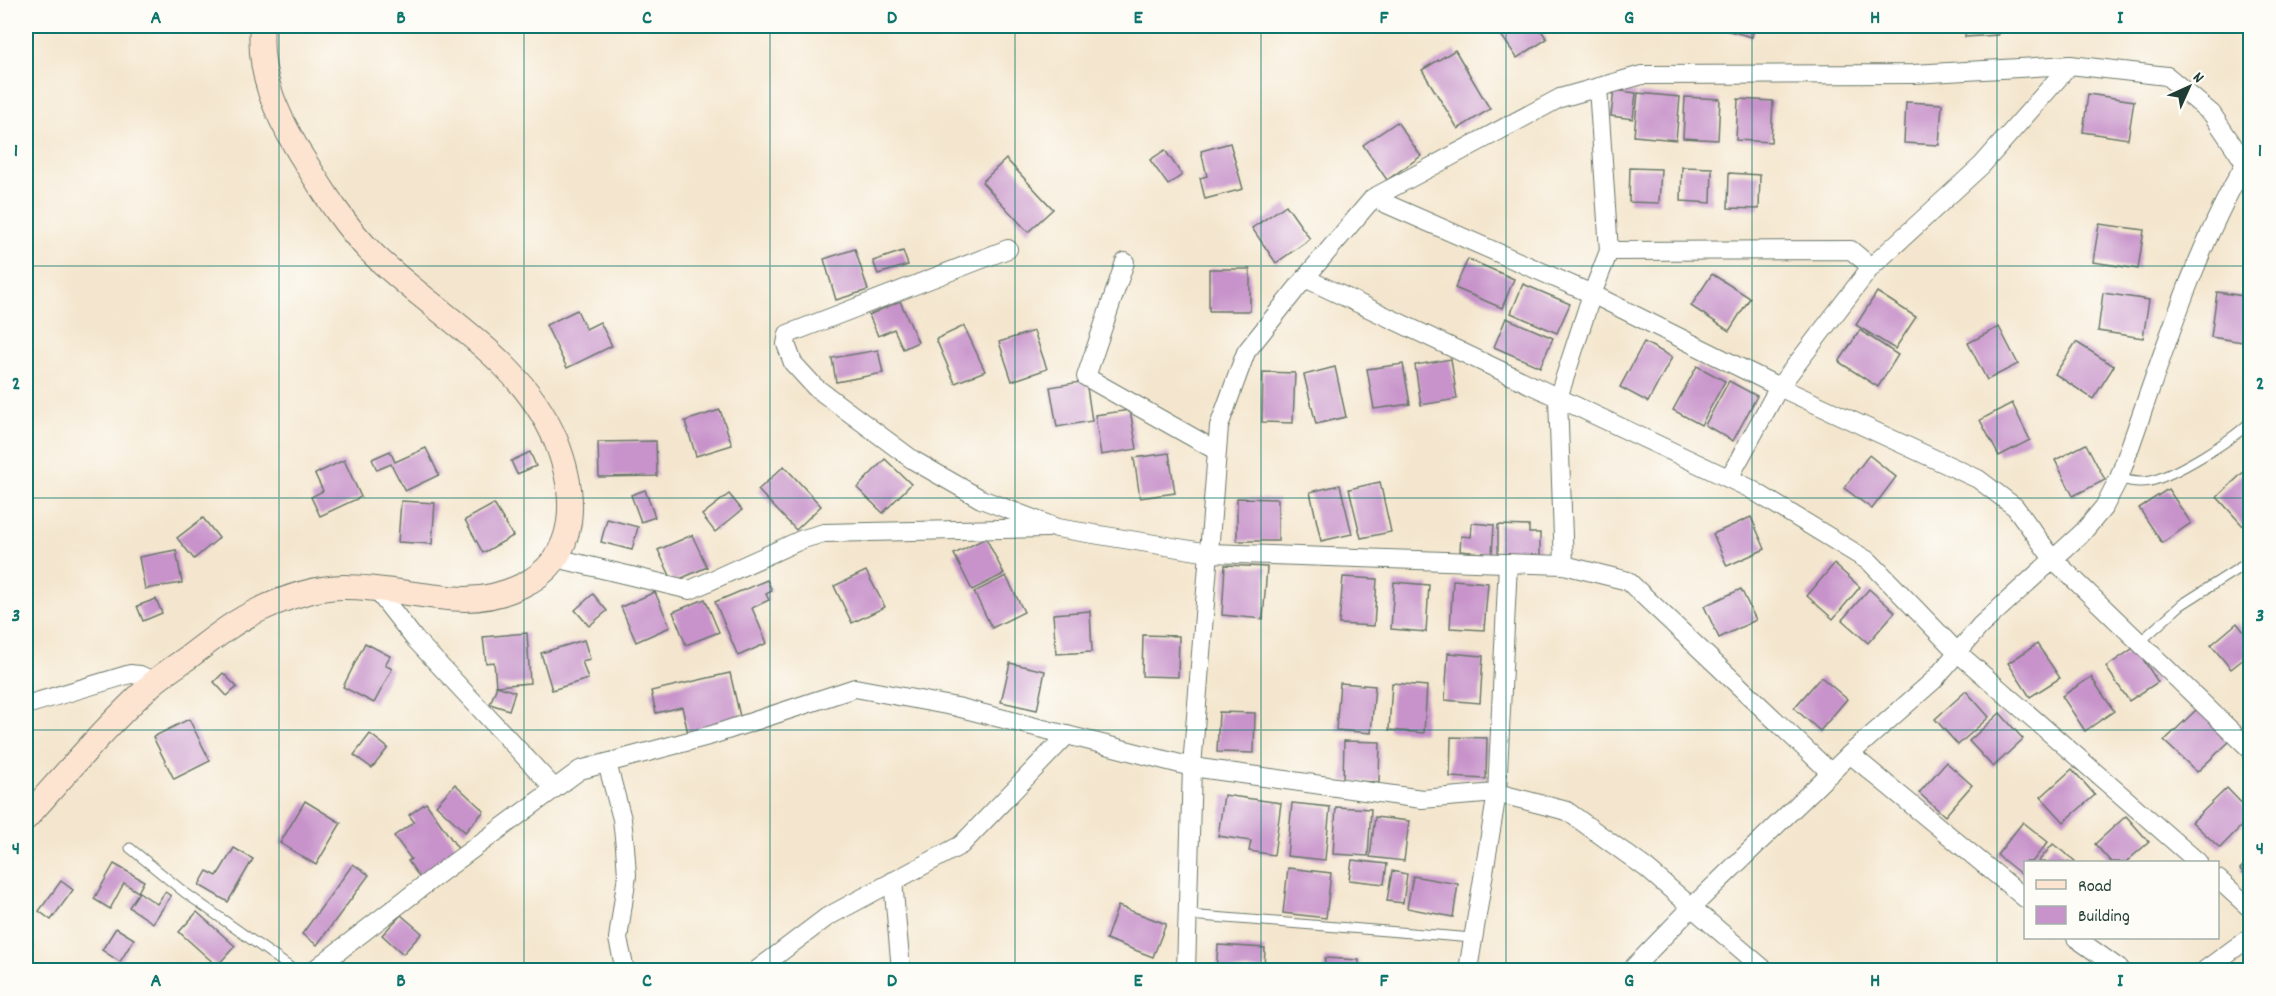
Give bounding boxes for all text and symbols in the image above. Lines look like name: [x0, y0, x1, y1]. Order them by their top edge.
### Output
text: A: [151, 5, 162, 33]
text: B: [396, 5, 406, 33]
text: C: [642, 5, 652, 33]
text: D: [887, 5, 898, 33]
text: E: [1133, 5, 1143, 33]
text: F: [1380, 5, 1390, 33]
text: G: [1624, 5, 1634, 33]
text: H: [1870, 5, 1880, 33]
text: I: [2117, 5, 2124, 33]
north arrow: [2159, 57, 2219, 117]
text: N: [2187, 67, 2209, 89]
text: 1: [14, 138, 18, 166]
text: 1: [2258, 138, 2262, 166]
text: 2: [12, 371, 20, 399]
text: 2: [2256, 371, 2264, 399]
text: 3: [12, 603, 20, 631]
text: 3: [2256, 603, 2264, 631]
text: 4: [12, 836, 20, 864]
text: 4: [2256, 836, 2264, 864]
legend: [2024, 861, 2219, 939]
text: Road: [2078, 875, 2112, 900]
text: Building: [2078, 905, 2130, 930]
text: A: [151, 968, 162, 996]
text: B: [396, 968, 406, 996]
text: C: [642, 968, 652, 996]
text: D: [887, 968, 898, 996]
text: E: [1133, 968, 1143, 996]
text: F: [1380, 968, 1390, 996]
text: G: [1624, 968, 1634, 996]
text: H: [1870, 968, 1880, 996]
text: I: [2117, 968, 2124, 996]

